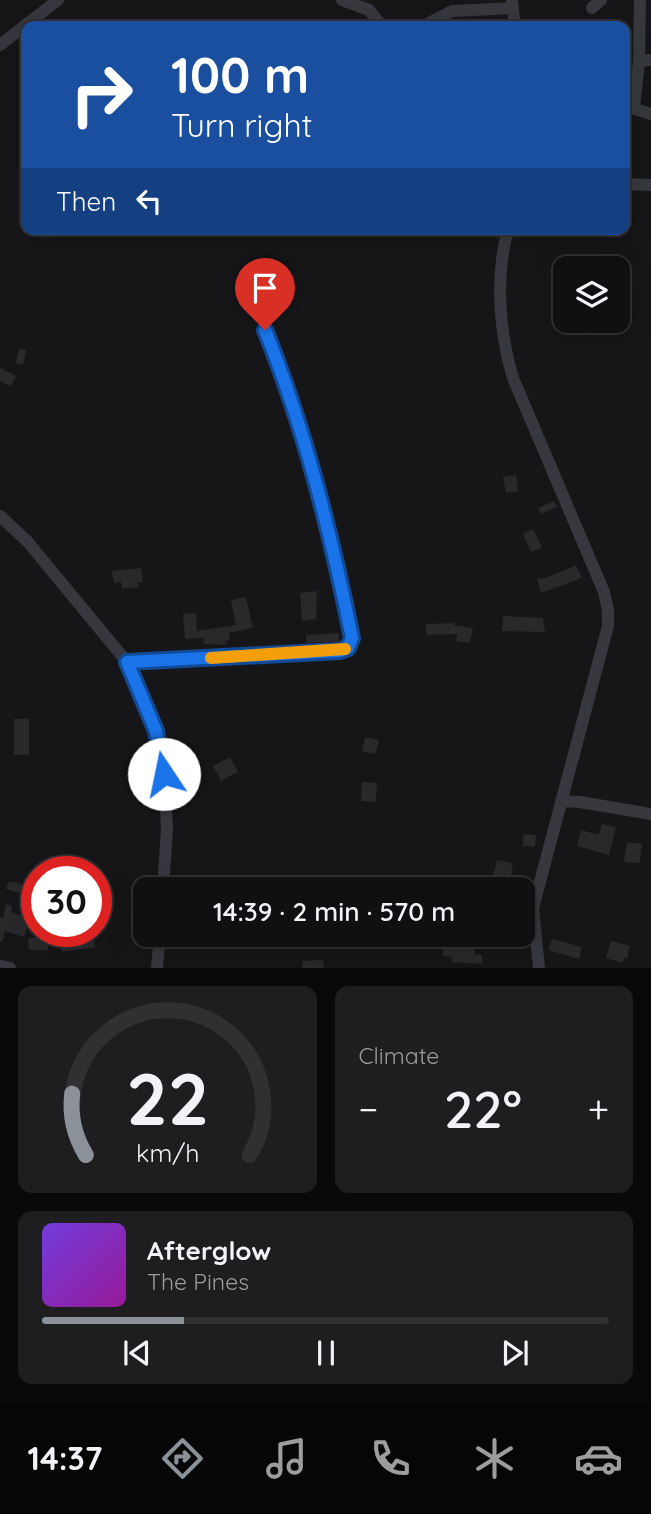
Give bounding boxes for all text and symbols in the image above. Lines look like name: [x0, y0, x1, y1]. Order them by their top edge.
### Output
text: 100 m: [171, 44, 309, 105]
icon: right: [56, 49, 147, 140]
text: Turn right: [171, 105, 312, 145]
icon: left: [130, 182, 168, 220]
text: Then: [56, 185, 116, 218]
map controls: [553, 256, 630, 333]
button: layers: [553, 256, 630, 333]
pin: [235, 258, 295, 330]
icon: arrive: [246, 269, 284, 307]
position arrow: [127, 737, 201, 811]
speed limit sign: 30: [21, 856, 112, 947]
text: 14:39 · 2 min · 570 m: [213, 895, 455, 928]
text: Climate: [359, 1041, 439, 1070]
text: 22: [126, 1053, 209, 1144]
text: 22°: [444, 1076, 522, 1141]
text: −: [359, 1085, 378, 1133]
text: +: [588, 1085, 609, 1133]
text: km/h: [136, 1137, 199, 1168]
text: Afterglow: [147, 1234, 271, 1267]
text: The Pines: [147, 1267, 249, 1296]
icon: previous: [118, 1334, 156, 1372]
icon: pause: [307, 1334, 345, 1372]
icon: next: [496, 1334, 534, 1372]
icon: directions: [158, 1434, 207, 1483]
icon: music: [262, 1434, 311, 1483]
icon: phone: [366, 1434, 415, 1483]
icon: climate: [470, 1434, 519, 1483]
icon: car: [574, 1434, 623, 1483]
text: 14:37: [28, 1438, 102, 1478]

